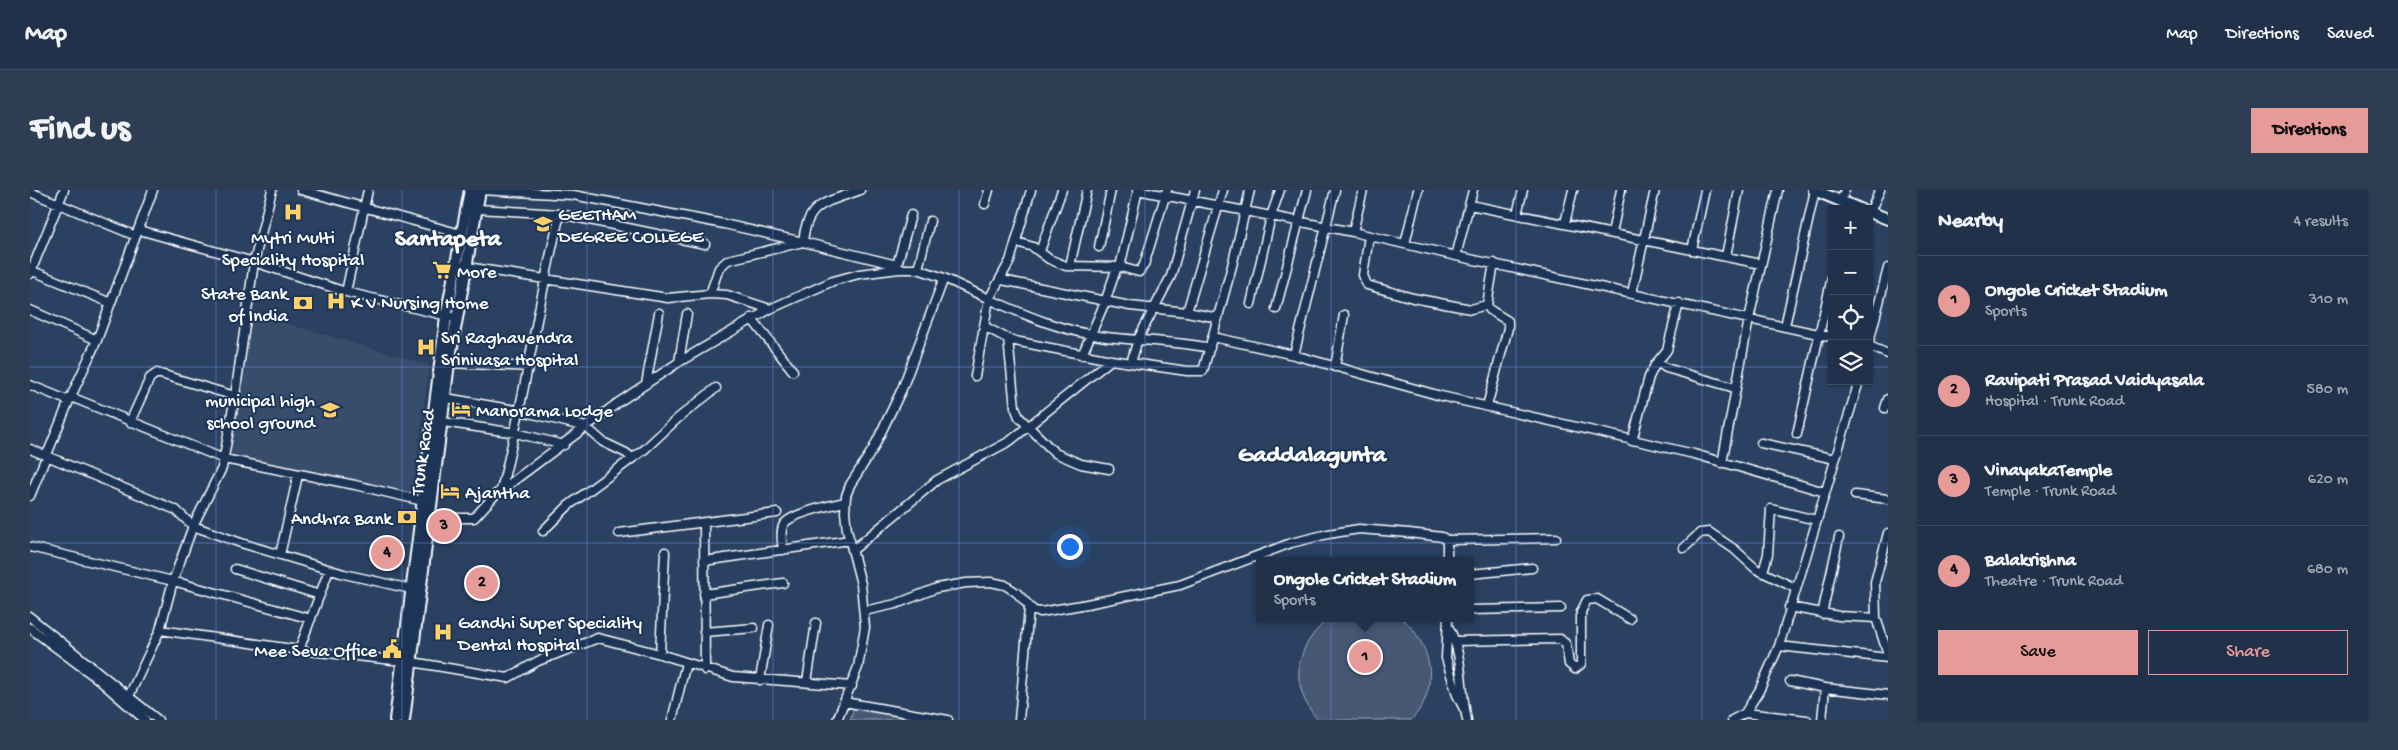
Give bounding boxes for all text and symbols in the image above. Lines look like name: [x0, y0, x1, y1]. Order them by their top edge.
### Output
text: Map: [25, 20, 67, 49]
text: Map: [2166, 24, 2198, 45]
text: Directions: [2226, 24, 2299, 45]
text: Saved: [2327, 24, 2373, 45]
button: Directions: [2251, 108, 2368, 153]
text: Find us: [30, 110, 130, 151]
hospital icon: Mytri Multi Speciality Hospital: [282, 201, 304, 223]
place label: GEETHAM DEGREE COLLEGE: [556, 205, 705, 250]
map controls: [1828, 205, 1873, 385]
button: +: [1828, 205, 1873, 250]
text: Nearby: [1938, 210, 2003, 235]
school or university icon: GEETHAM DEGREE COLLEGE: [532, 213, 554, 235]
text: 4 results: [2293, 213, 2348, 232]
district label: Santapeta: [395, 226, 503, 255]
place label: Mytri Multi Speciality Hospital: [222, 228, 364, 273]
button: −: [1828, 250, 1873, 295]
supermarket icon: More: [431, 259, 453, 281]
place label: More: [457, 262, 497, 285]
text: Ongole Cricket Stadium: [1985, 280, 2168, 303]
place label: State Bank of India: [201, 284, 290, 329]
hospital icon: K V Nursing Home: [325, 290, 347, 312]
text: 1: [1951, 291, 1957, 310]
text: 310 m: [2309, 291, 2348, 310]
bank icon: State Bank of India: [292, 292, 314, 314]
place label: K V Nursing Home: [351, 293, 489, 316]
button: locate: [1828, 295, 1873, 340]
text: Sports: [1985, 303, 2027, 322]
place label: Sri Raghavendra Srinivasa Hospital: [441, 328, 578, 373]
hospital icon: Sri Raghavendra Srinivasa Hospital: [415, 336, 437, 358]
button: layers: [1828, 340, 1873, 385]
text: Ravipati Prasad Vaidyasala: [1985, 370, 2204, 393]
text: 2: [1950, 381, 1958, 400]
text: 580 m: [2307, 381, 2348, 400]
place label: municipal high school ground: [205, 391, 317, 436]
text: Hospital · Trunk Road: [1985, 393, 2124, 412]
hotel icon: Manorama Lodge: [450, 398, 472, 420]
school or university icon: municipal high school ground: [319, 399, 341, 421]
place label: Manorama Lodge: [476, 401, 613, 424]
street label: Trunk Road: [407, 406, 442, 498]
district label: Gaddalagunta: [1238, 442, 1388, 471]
text: VinayakaTemple: [1985, 460, 2112, 483]
text: 3: [1950, 471, 1958, 490]
text: 620 m: [2308, 471, 2348, 490]
hotel icon: Ajantha: [439, 480, 461, 502]
place label: Ajantha: [465, 483, 531, 506]
text: Temple · Trunk Road: [1985, 483, 2116, 502]
bank icon: Andhra Bank: [396, 506, 418, 528]
pin: 3: [428, 507, 460, 545]
place label: Andhra Bank: [291, 509, 394, 532]
pin: 4: [371, 534, 403, 572]
your location: [1057, 534, 1083, 560]
text: Balakrishna: [1985, 550, 2076, 573]
popup: [1256, 557, 1474, 622]
text: 4: [1950, 561, 1958, 580]
text: 680 m: [2307, 561, 2348, 580]
pin: 2: [466, 564, 498, 602]
text: Ongole Cricket Stadium: [1274, 569, 1456, 592]
text: Theatre · Trunk Road: [1985, 573, 2123, 592]
text: Sports: [1274, 592, 1315, 611]
place label: Gandhi Super Speciality Dental Hospital: [456, 613, 643, 658]
hospital icon: Gandhi Super Speciality Dental Hospital: [432, 621, 454, 643]
button: Save: [1938, 630, 2138, 675]
button: Share: [2148, 630, 2348, 675]
public building icon: Mee Seva Office: [381, 638, 403, 660]
pin: 1: [1349, 638, 1381, 676]
place label: Mee Seva Office: [254, 641, 377, 664]

